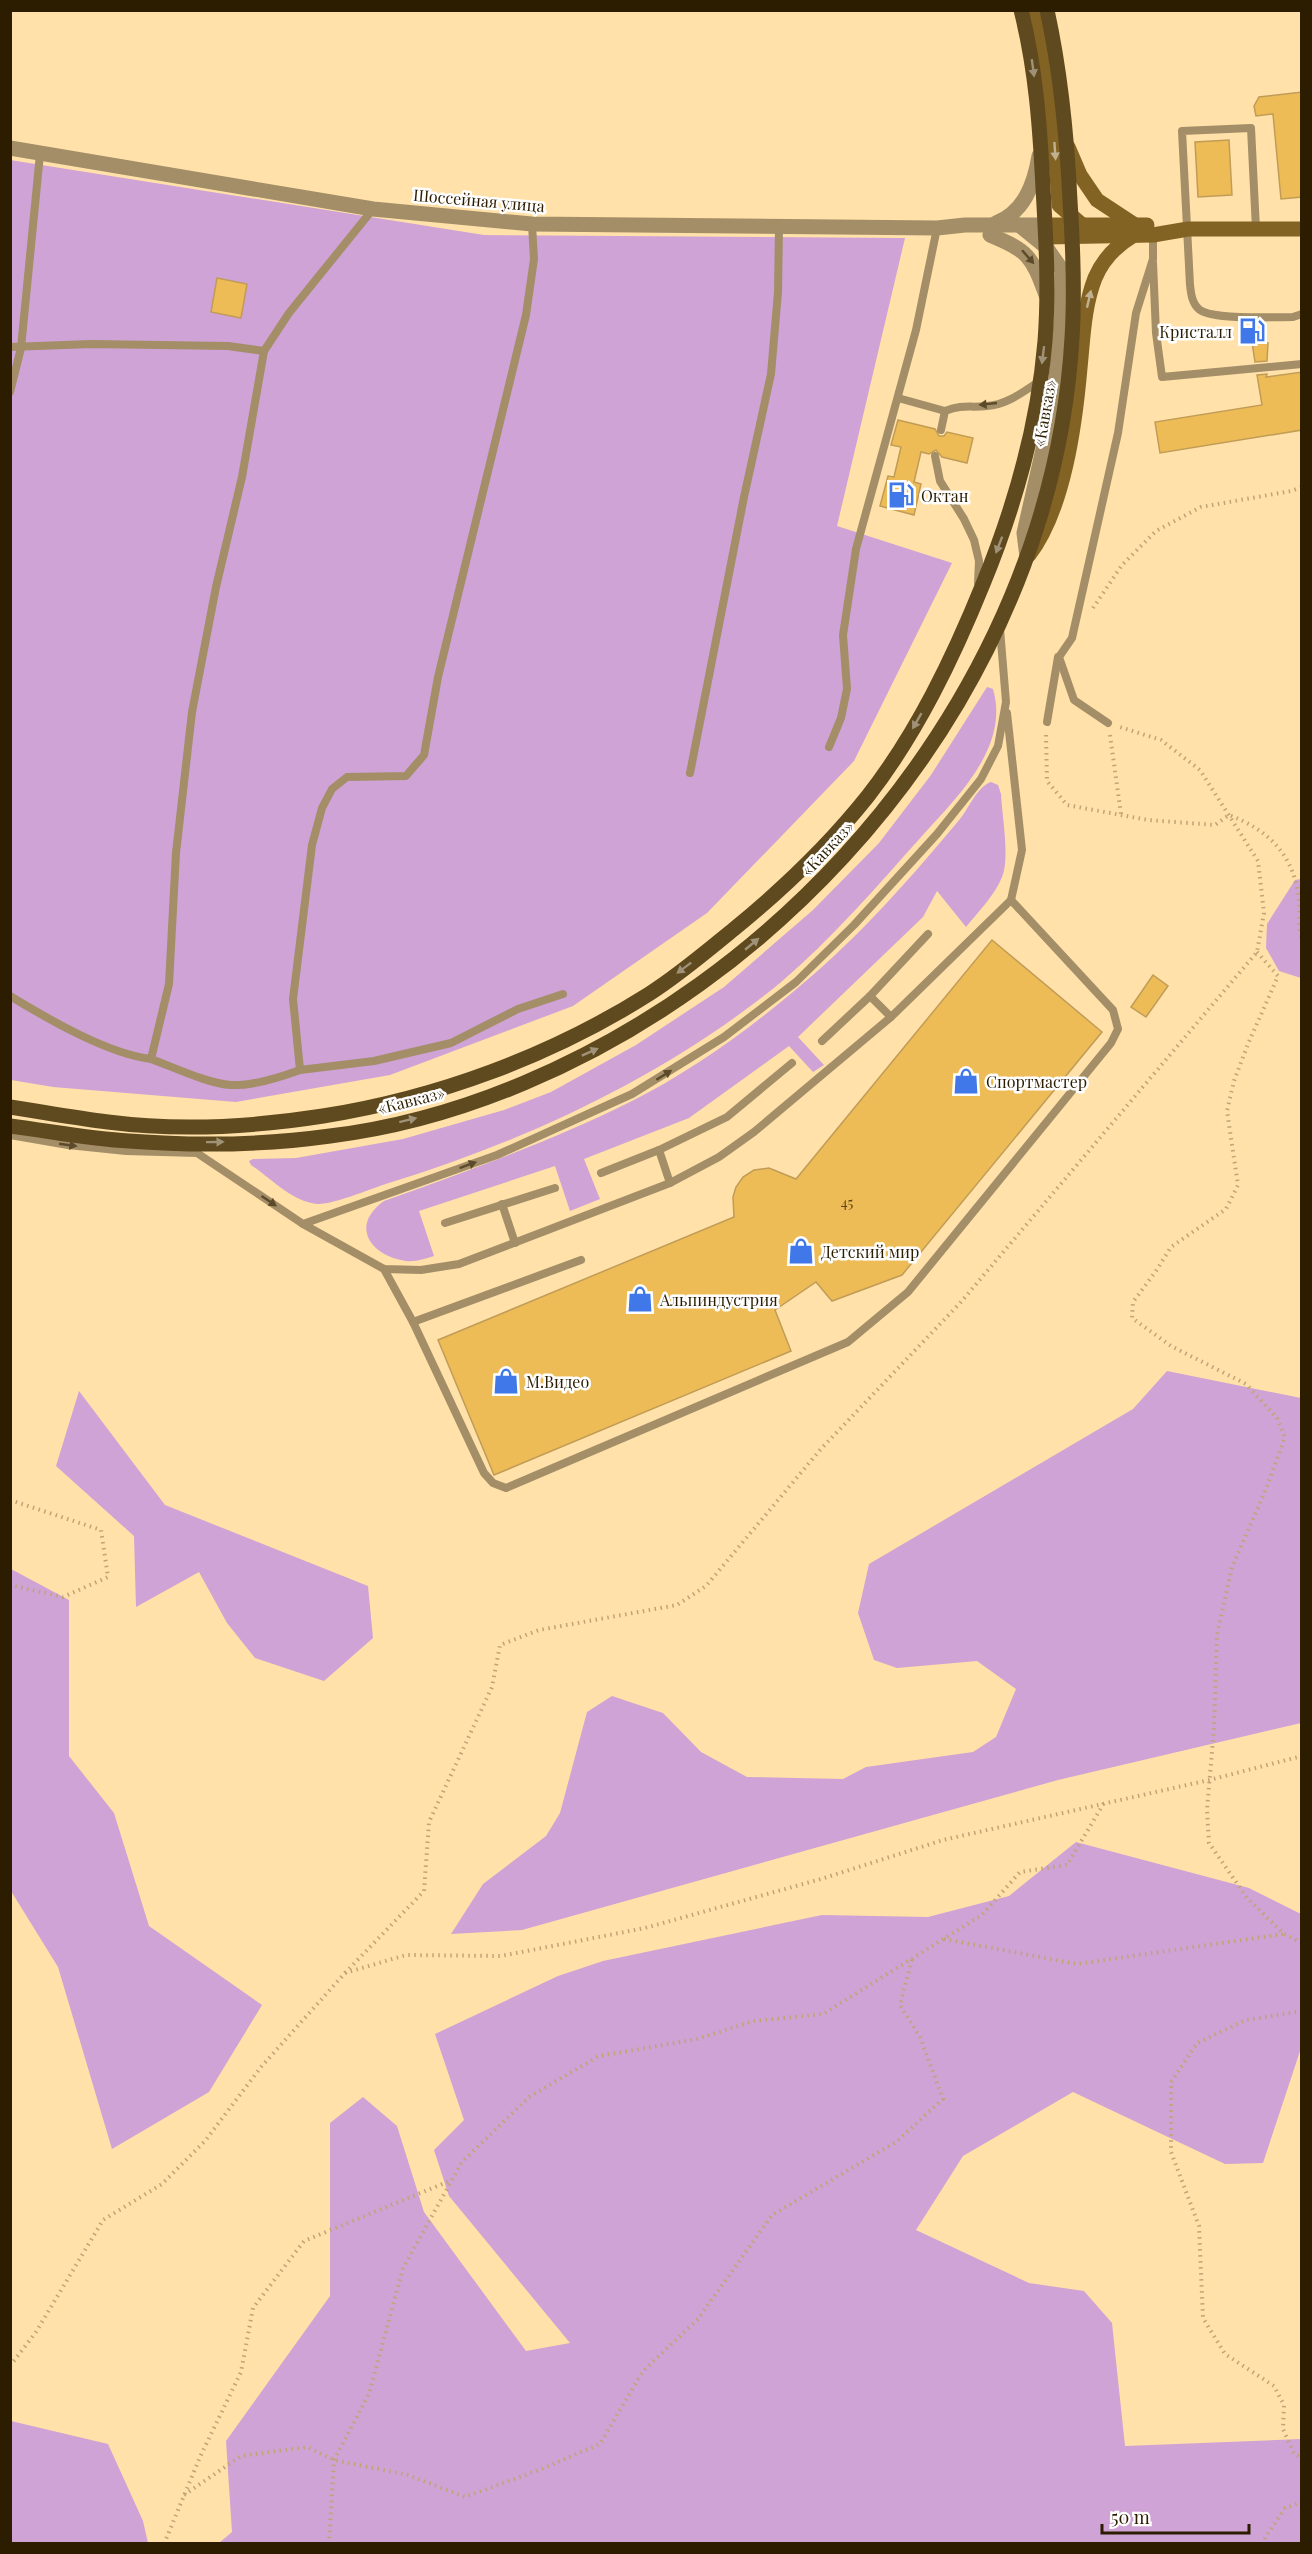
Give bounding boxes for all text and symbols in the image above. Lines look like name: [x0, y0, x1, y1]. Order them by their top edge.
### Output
one-way arrow: [1028, 58, 1037, 77]
one-way arrow: [1050, 142, 1060, 161]
street label: Шоссейная улица: [412, 184, 546, 216]
one-way arrow: [1021, 250, 1034, 265]
one-way arrow: [1085, 290, 1095, 309]
fuel station icon: Кристалл: [1237, 316, 1267, 346]
place label: Кристалл: [1159, 321, 1232, 342]
one-way arrow: [1039, 346, 1048, 365]
street label: «Кавказ»: [1028, 378, 1060, 448]
one-way arrow: [978, 400, 997, 409]
fuel station icon: Октан: [886, 480, 916, 510]
place label: Октан: [921, 485, 969, 506]
one-way arrow: [993, 536, 1003, 554]
one-way arrow: [911, 713, 922, 729]
street label: «Кавказ»: [796, 816, 858, 880]
one-way arrow: [744, 937, 760, 950]
one-way arrow: [676, 962, 692, 974]
one-way arrow: [582, 1048, 599, 1057]
shop icon: Спортмастер: [951, 1066, 981, 1096]
one-way arrow: [655, 1069, 672, 1080]
place label: Спортмастер: [986, 1071, 1087, 1092]
street label: «Кавказ»: [375, 1082, 447, 1118]
one-way arrow: [399, 1115, 417, 1124]
one-way arrow: [205, 1137, 224, 1147]
one-way arrow: [59, 1140, 78, 1149]
one-way arrow: [459, 1160, 477, 1170]
house number: 45: [841, 1193, 854, 1212]
one-way arrow: [261, 1195, 277, 1206]
shop icon: Детский мир: [786, 1236, 816, 1266]
place label: Детский мир: [821, 1241, 919, 1262]
shop icon: Альпиндустрия: [625, 1284, 655, 1314]
place label: Альпиндустрия: [659, 1289, 778, 1310]
shop icon: М.Видео: [491, 1366, 521, 1396]
place label: М.Видео: [526, 1371, 589, 1392]
scale bar: [1102, 2497, 1249, 2535]
text: 50 m: [1111, 2505, 1150, 2529]

